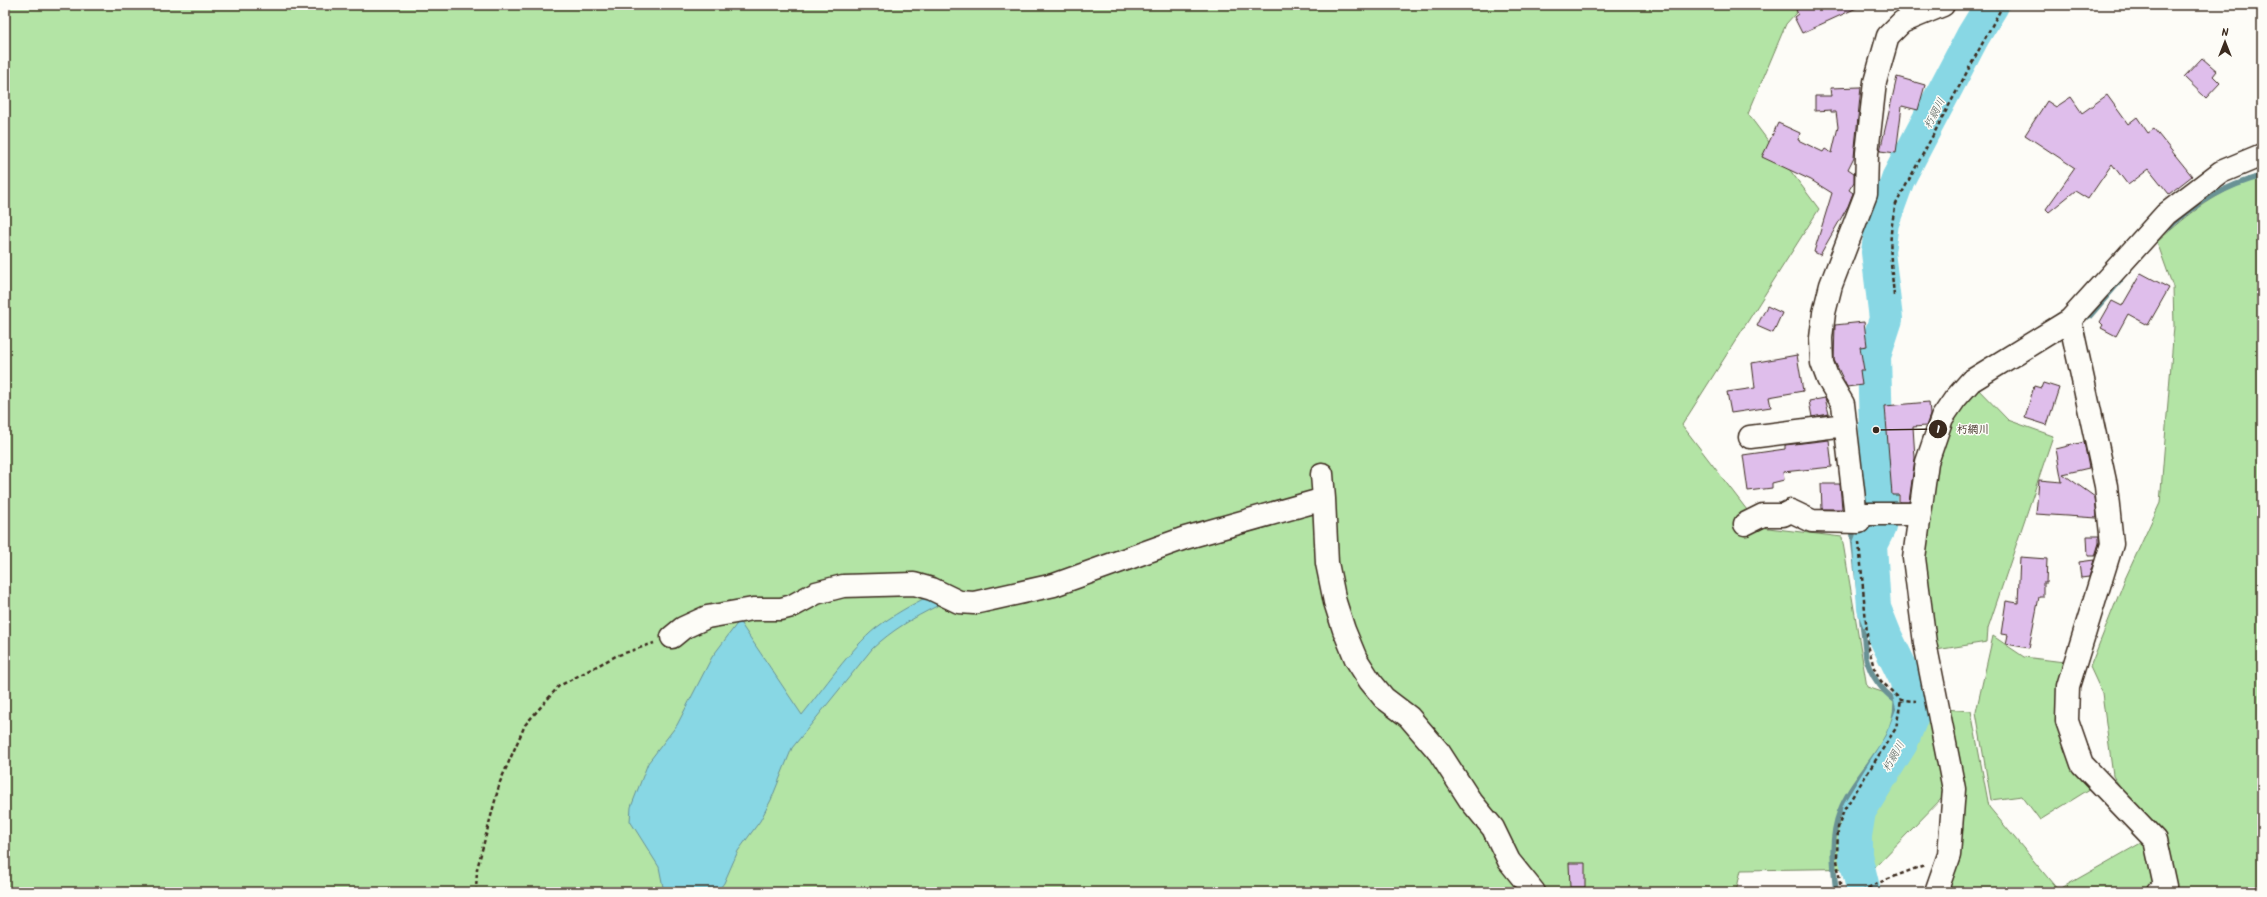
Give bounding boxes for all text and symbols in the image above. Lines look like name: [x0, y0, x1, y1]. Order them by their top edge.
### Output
north arrow: [2205, 22, 2245, 62]
text: N: [2222, 24, 2229, 42]
water label: 朽網川: [1919, 95, 1951, 132]
callout: 朽網川: [1928, 417, 1997, 440]
text: 1: [1936, 420, 1940, 439]
text: 朽網川: [1957, 421, 1990, 439]
water label: 朽網川: [1878, 738, 1910, 775]

